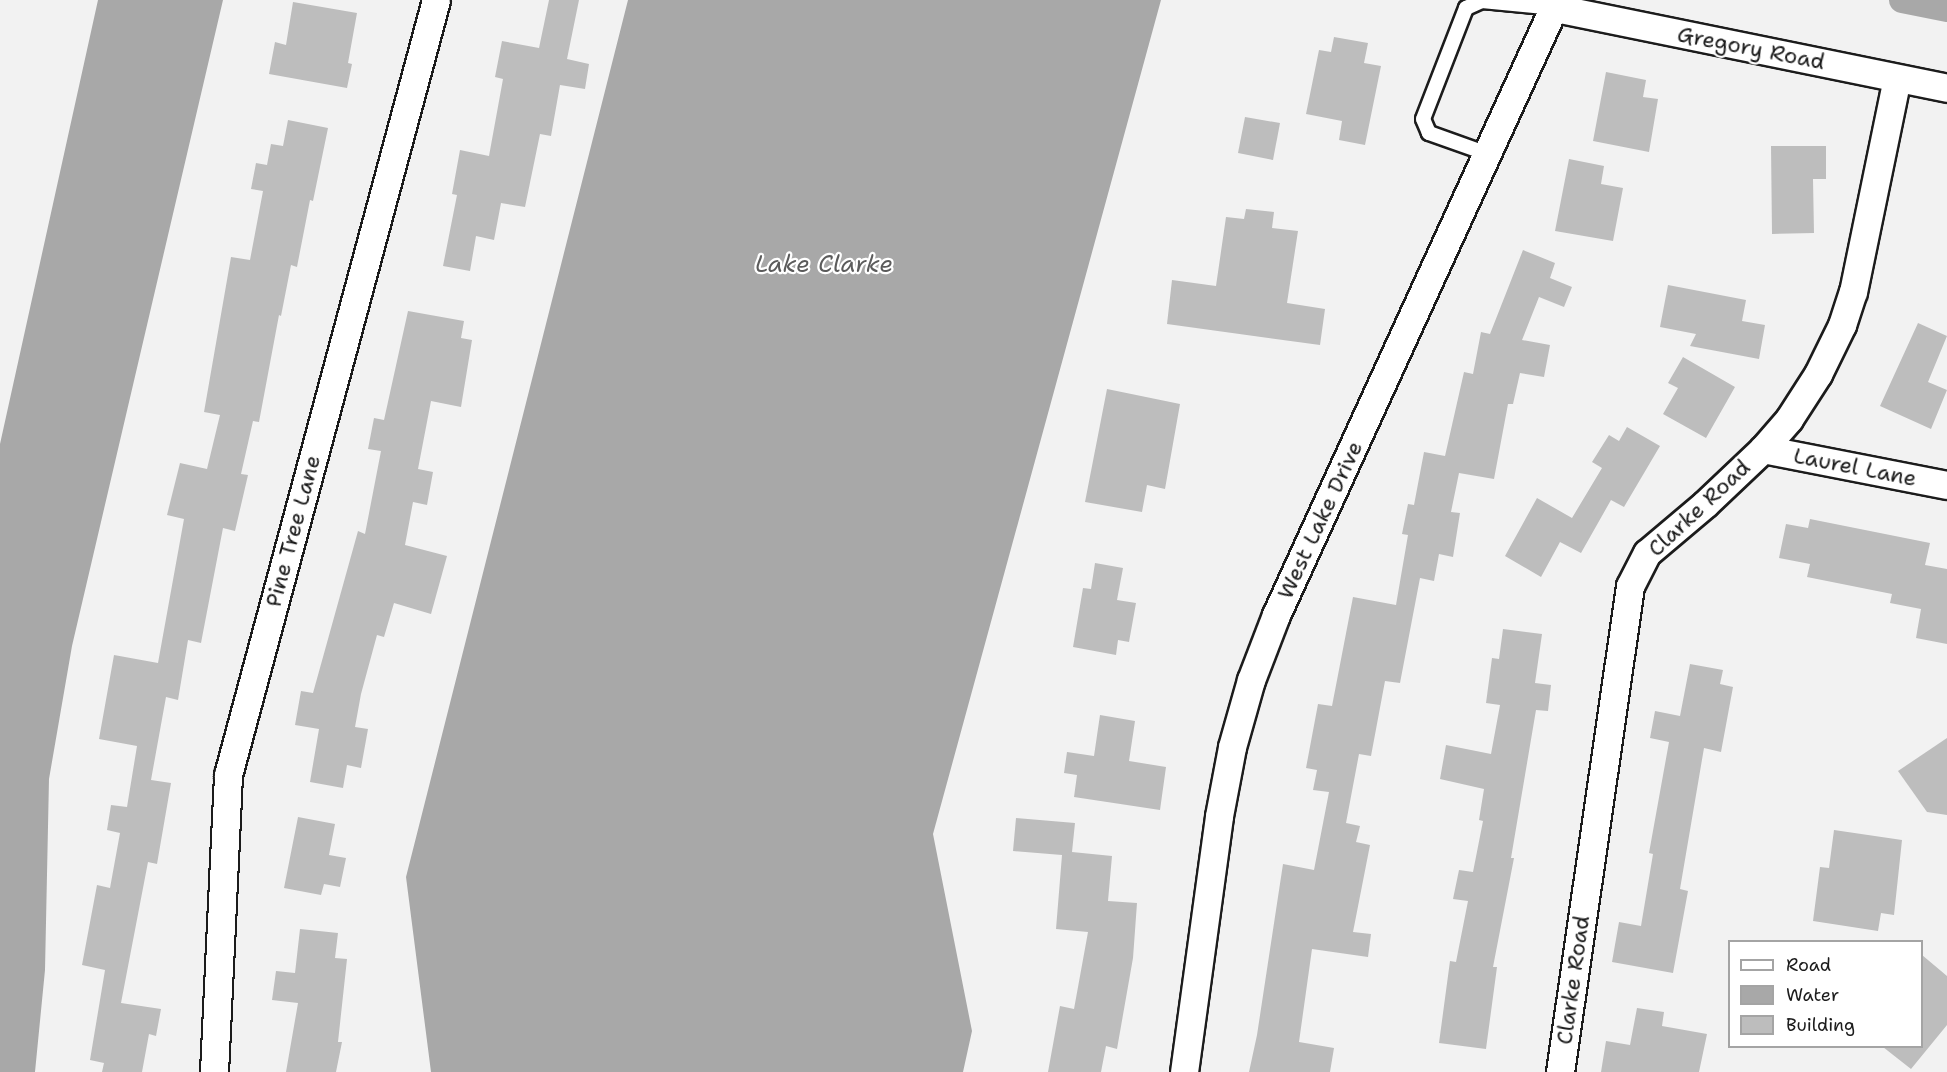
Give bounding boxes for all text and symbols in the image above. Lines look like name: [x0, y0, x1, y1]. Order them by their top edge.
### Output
street label: Gregory Road: [1675, 21, 1827, 75]
water label: Lake Clarke: [755, 251, 893, 279]
street label: West Lake Drive: [1272, 437, 1368, 603]
street label: Laurel Lane: [1791, 442, 1919, 492]
street label: Pine Tree Lane: [260, 452, 326, 610]
street label: Clarke Road: [1642, 454, 1756, 562]
street label: Clarke Road: [1551, 914, 1595, 1046]
legend: [1728, 940, 1923, 1048]
text: Road: [1786, 953, 1831, 977]
text: Water: [1786, 983, 1839, 1007]
text: Building: [1786, 1013, 1855, 1037]

